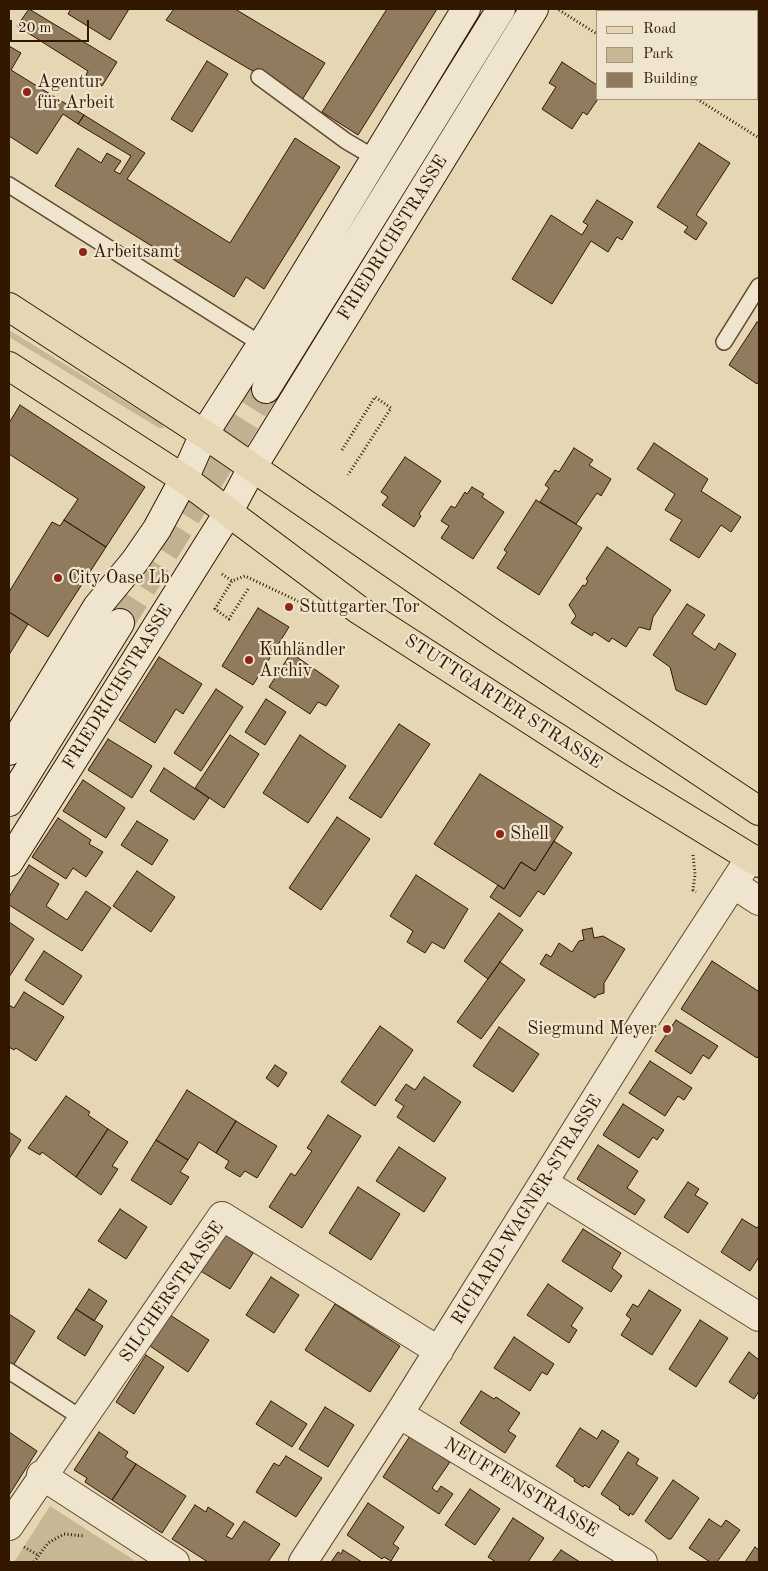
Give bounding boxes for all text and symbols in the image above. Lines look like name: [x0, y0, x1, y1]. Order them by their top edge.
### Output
scale bar: [12, 10, 91, 42]
legend: [596, 10, 758, 100]
text: 20 m: [18, 21, 52, 36]
text: Road: [643, 22, 676, 37]
text: Park: [643, 47, 674, 62]
place label: Agentur für Arbeit: [37, 71, 115, 114]
text: Building: [643, 72, 698, 87]
marker: Agentur für Arbeit: [21, 86, 33, 98]
street label: FRIEDRICHSTRASSE: [333, 152, 453, 324]
place label: Arbeitsamt: [93, 241, 180, 263]
marker: Arbeitsamt: [77, 246, 89, 258]
place label: City Oase Lb: [68, 567, 170, 589]
marker: City Oase Lb: [52, 572, 64, 584]
place label: Stuttgarter Tor: [299, 596, 420, 618]
street label: FRIEDRICHSTRASSE: [58, 601, 178, 773]
marker: Stuttgarter Tor: [283, 601, 295, 613]
street label: STUTTGARTER STRASSE: [400, 630, 606, 774]
place label: Kuhländler Archiv: [259, 639, 345, 682]
marker: Kuhländler Archiv: [243, 654, 255, 666]
place label: Shell: [510, 823, 549, 845]
marker: Shell: [494, 828, 506, 840]
place label: Siegmund Meyer: [527, 1018, 657, 1040]
marker: Siegmund Meyer: [661, 1023, 673, 1035]
street label: RICHARD-WAGNER-STRASSE: [447, 1091, 607, 1329]
street label: SILCHERSTRASSE: [115, 1217, 229, 1367]
street label: NEUFFENSTRASSE: [440, 1433, 602, 1543]

